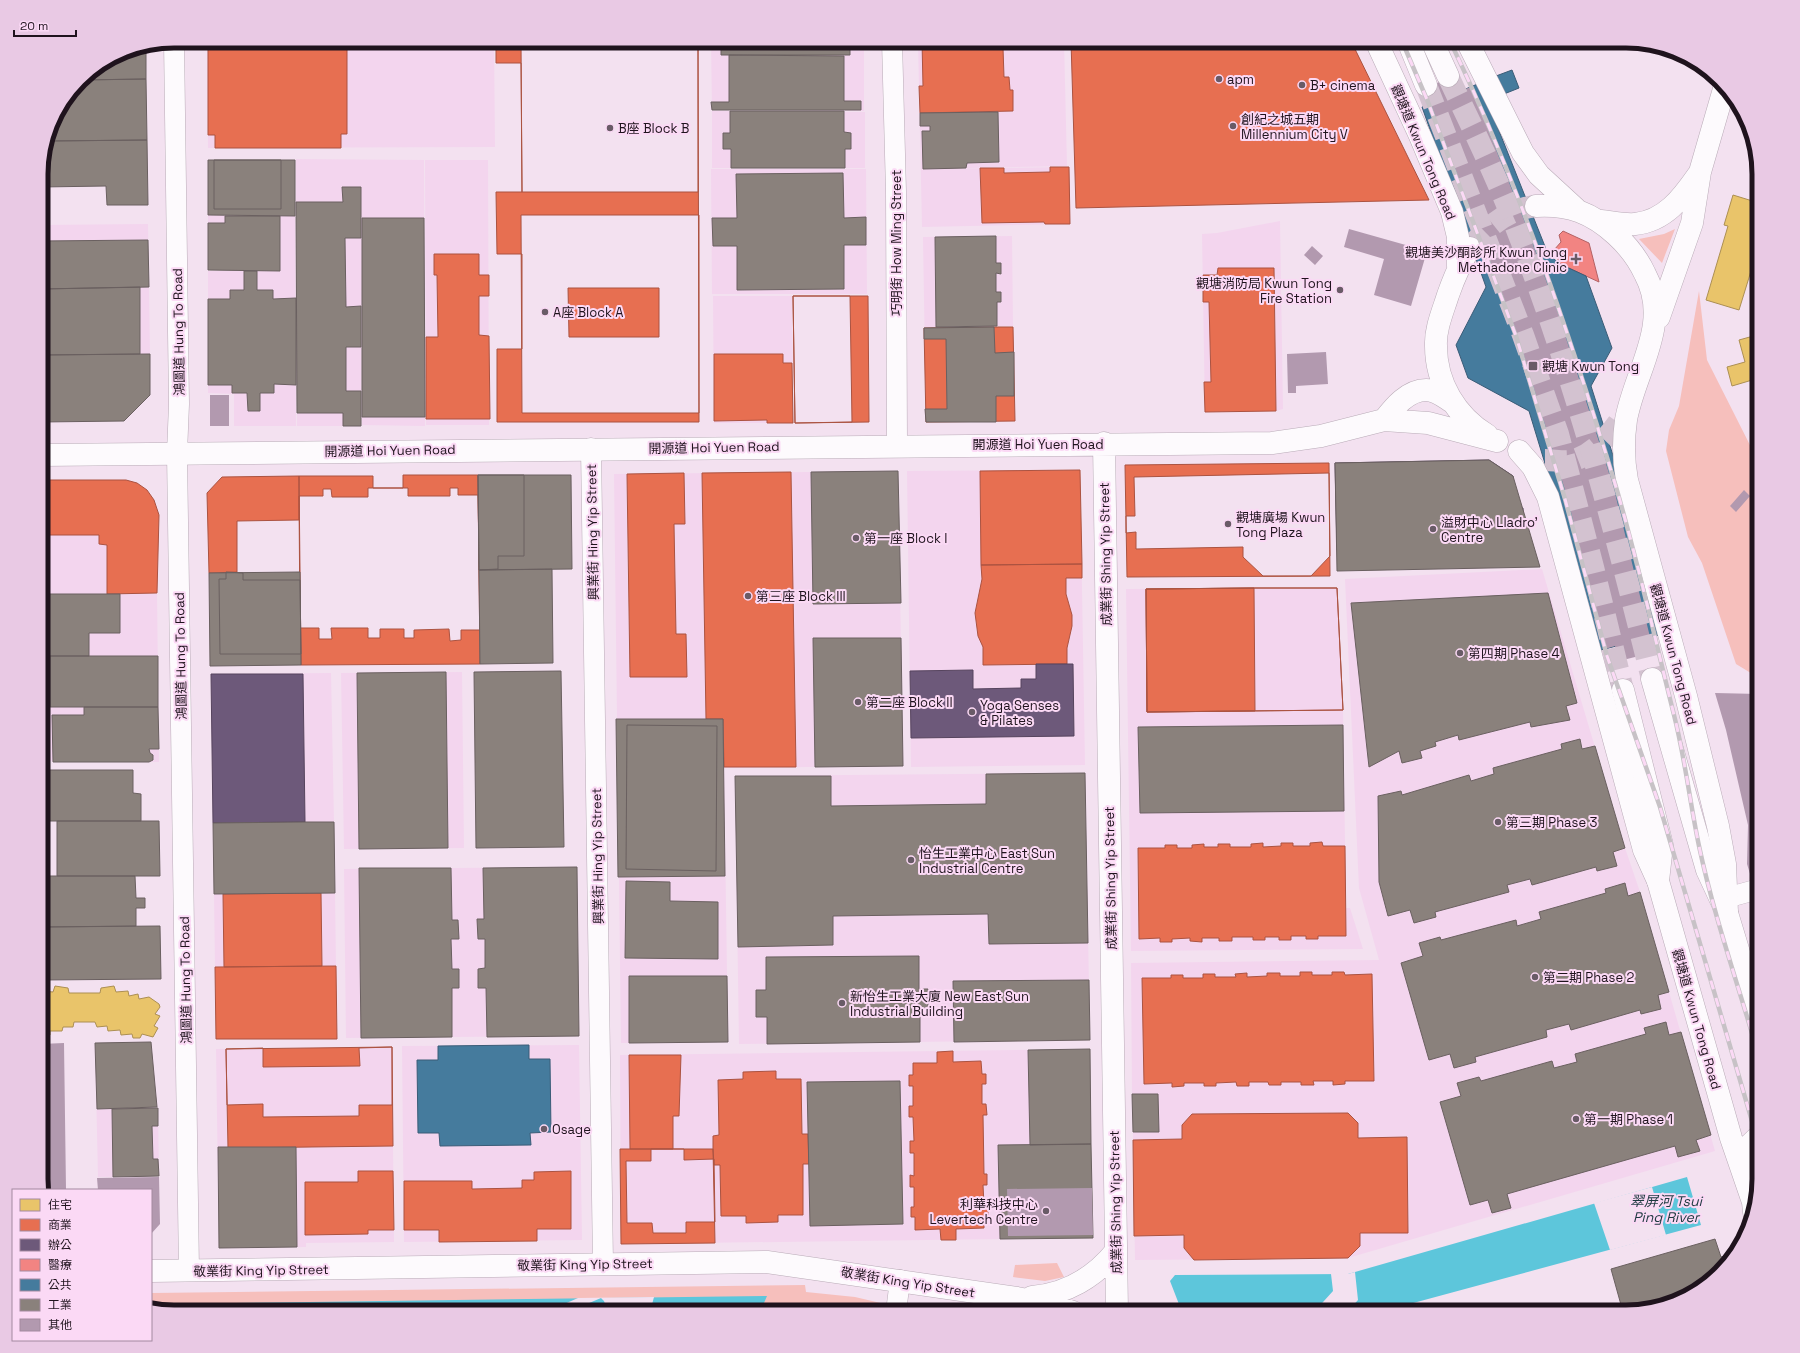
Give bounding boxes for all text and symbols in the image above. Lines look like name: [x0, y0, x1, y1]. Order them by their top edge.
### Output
scale bar: [14, 12, 76, 38]
text: 20 m: [20, 18, 48, 34]
place label: apm: [1227, 71, 1254, 88]
marker: apm: [1214, 74, 1224, 84]
place label: B+ cinema: [1310, 77, 1376, 94]
marker: B+ cinema: [1297, 80, 1307, 90]
street label: 觀塘道 Kwun Tong Road: [1387, 82, 1460, 222]
place label: 創紀之城五期 Millennium City V: [1241, 111, 1348, 143]
place label: B座 Block B: [618, 120, 689, 137]
marker: 創紀之城五期 Millennium City V: [1228, 121, 1238, 131]
marker: B座 Block B: [605, 123, 615, 133]
street label: 巧明街 How Ming Street: [888, 170, 905, 316]
place label: 觀塘美沙酮診所 Kwun Tong Methadone Clinic: [1405, 244, 1567, 276]
marker: 觀塘美沙酮診所 Kwun Tong Methadone Clinic: [1570, 253, 1582, 265]
street label: 鴻圖道 Hung To Road: [169, 268, 188, 396]
place label: 觀塘消防局 Kwun Tong Fire Station: [1196, 275, 1332, 307]
marker: 觀塘消防局 Kwun Tong Fire Station: [1335, 285, 1345, 295]
place label: A座 Block A: [553, 304, 623, 321]
marker: A座 Block A: [540, 307, 550, 317]
place label: 觀塘 Kwun Tong: [1542, 358, 1639, 375]
marker: 觀塘 Kwun Tong: [1527, 360, 1539, 372]
street label: 開源道 Hoi Yuen Road: [972, 436, 1104, 453]
street label: 開源道 Hoi Yuen Road: [648, 438, 780, 457]
street label: 開源道 Hoi Yuen Road: [324, 441, 456, 460]
street label: 興業街 Hing Yip Street: [583, 464, 602, 600]
street label: 成業街 Shing Yip Street: [1096, 482, 1115, 626]
place label: 觀塘廣場 Kwun Tong Plaza: [1236, 509, 1325, 541]
place label: 溢財中心 Lladro' Centre: [1441, 514, 1538, 546]
marker: 觀塘廣場 Kwun Tong Plaza: [1223, 519, 1233, 529]
marker: 溢財中心 Lladro' Centre: [1428, 524, 1438, 534]
place label: 第一座 Block I: [864, 530, 947, 547]
marker: 第一座 Block I: [851, 533, 861, 543]
street label: 觀塘道 Kwun Tong Road: [1647, 582, 1701, 727]
place label: 第三座 Block III: [756, 588, 846, 605]
marker: 第三座 Block III: [743, 591, 753, 601]
street label: 鴻圖道 Hung To Road: [171, 592, 190, 720]
place label: 第四期 Phase 4: [1468, 645, 1560, 662]
marker: 第四期 Phase 4: [1455, 648, 1465, 658]
place label: 第二座 Block II: [866, 694, 953, 711]
marker: 第二座 Block II: [853, 697, 863, 707]
place label: Yoga Senses & Pilates: [980, 697, 1059, 729]
marker: Yoga Senses & Pilates: [967, 707, 977, 717]
street label: 興業街 Hing Yip Street: [588, 788, 607, 924]
street label: 成業街 Shing Yip Street: [1101, 806, 1120, 950]
place label: 第三期 Phase 3: [1506, 814, 1597, 831]
marker: 第三期 Phase 3: [1493, 817, 1503, 827]
place label: 怡生工業中心 East Sun Industrial Centre: [919, 845, 1055, 877]
marker: 怡生工業中心 East Sun Industrial Centre: [906, 855, 916, 865]
street label: 鴻圖道 Hung To Road: [176, 916, 195, 1044]
street label: 觀塘道 Kwun Tong Road: [1668, 947, 1725, 1091]
place label: 第二期 Phase 2: [1543, 969, 1634, 986]
marker: 第二期 Phase 2: [1530, 972, 1540, 982]
place label: 新怡生工業大廈 New East Sun Industrial Building: [850, 988, 1029, 1020]
marker: 新怡生工業大廈 New East Sun Industrial Building: [837, 998, 847, 1008]
place label: 第一期 Phase 1: [1584, 1111, 1673, 1128]
marker: 第一期 Phase 1: [1571, 1114, 1581, 1124]
place label: Osage: [552, 1121, 591, 1138]
marker: Osage: [539, 1124, 549, 1134]
street label: 成業街 Shing Yip Street: [1106, 1130, 1125, 1274]
legend: [12, 1189, 152, 1341]
water label: 翠屏河 Tsui Ping River: [1630, 1192, 1704, 1226]
place label: 利華科技中心 Levertech Centre: [929, 1196, 1038, 1228]
text: 住宅: [48, 1197, 72, 1213]
marker: 利華科技中心 Levertech Centre: [1041, 1206, 1051, 1216]
text: 商業: [48, 1217, 72, 1233]
text: 辦公: [48, 1237, 72, 1253]
street label: 敬業街 King Yip Street: [517, 1255, 653, 1274]
text: 醫療: [48, 1257, 72, 1273]
street label: 敬業街 King Yip Street: [193, 1261, 329, 1280]
street label: 敬業街 King Yip Street: [840, 1264, 976, 1301]
text: 公共: [48, 1277, 72, 1293]
text: 工業: [48, 1297, 72, 1313]
text: 其他: [48, 1317, 72, 1333]

